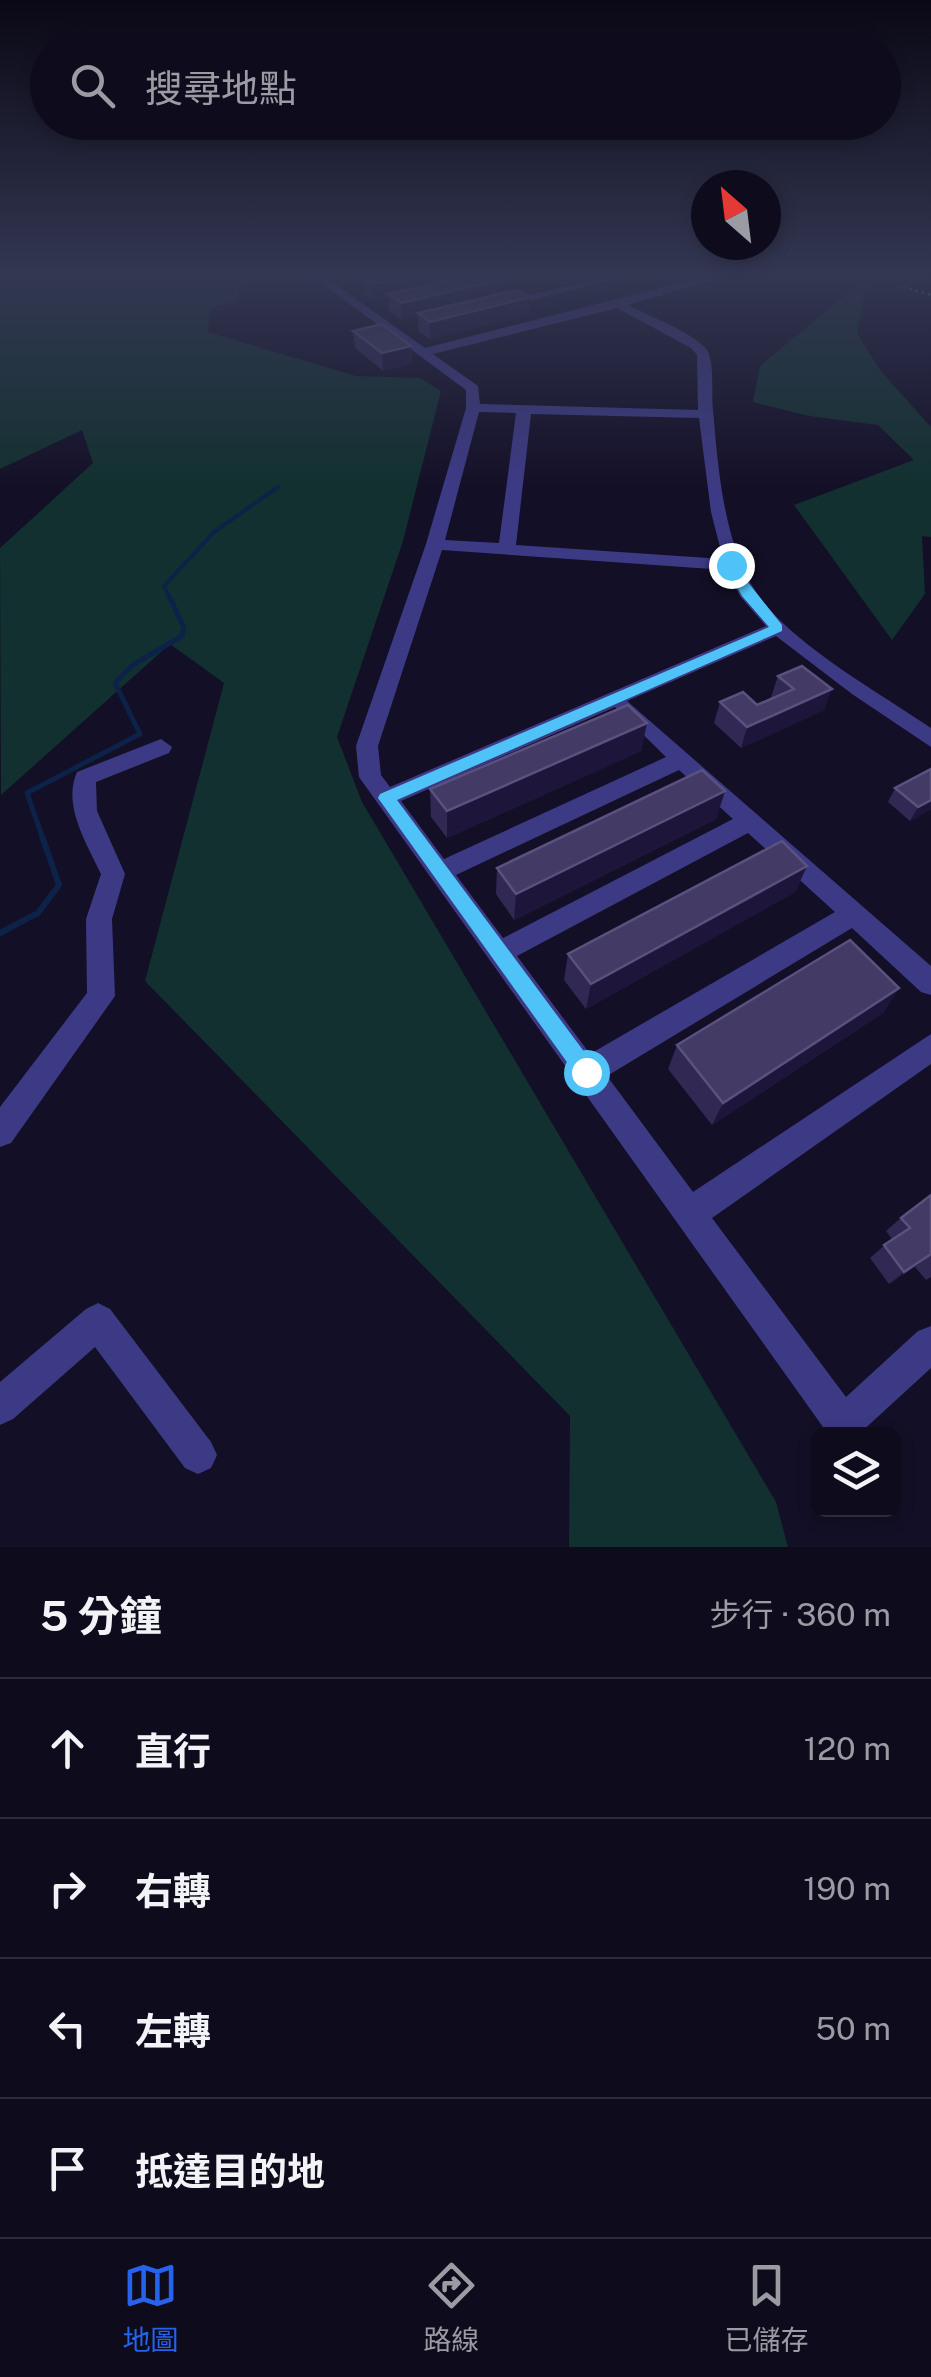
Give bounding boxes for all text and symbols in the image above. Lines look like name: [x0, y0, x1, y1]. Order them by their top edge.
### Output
search box: [30, 30, 901, 140]
icon: search: [65, 58, 120, 113]
text: 搜尋地點: [145, 66, 297, 111]
north arrow: [691, 170, 781, 260]
route end: [709, 543, 755, 589]
route start: [564, 1050, 610, 1096]
map controls: [811, 1427, 901, 1517]
button: layers: [811, 1427, 901, 1517]
text: 5 分鐘: [40, 1591, 162, 1640]
text: 步行 · 360 m: [710, 1596, 891, 1633]
icon: ahead: [40, 1721, 95, 1776]
text: 直行: [135, 1729, 211, 1774]
text: 120 m: [804, 1730, 891, 1767]
icon: right: [40, 1861, 95, 1916]
text: 右轉: [135, 1869, 211, 1914]
text: 190 m: [803, 1870, 891, 1907]
icon: left: [40, 2001, 95, 2056]
text: 左轉: [135, 2009, 211, 2054]
text: 50 m: [815, 2010, 891, 2047]
icon: arrive: [40, 2141, 95, 2196]
text: 抵達目的地: [135, 2149, 325, 2194]
tab: 地圖: [122, 2258, 179, 2358]
tab: 路線: [423, 2258, 480, 2358]
tab: 已儲存: [724, 2258, 809, 2358]

